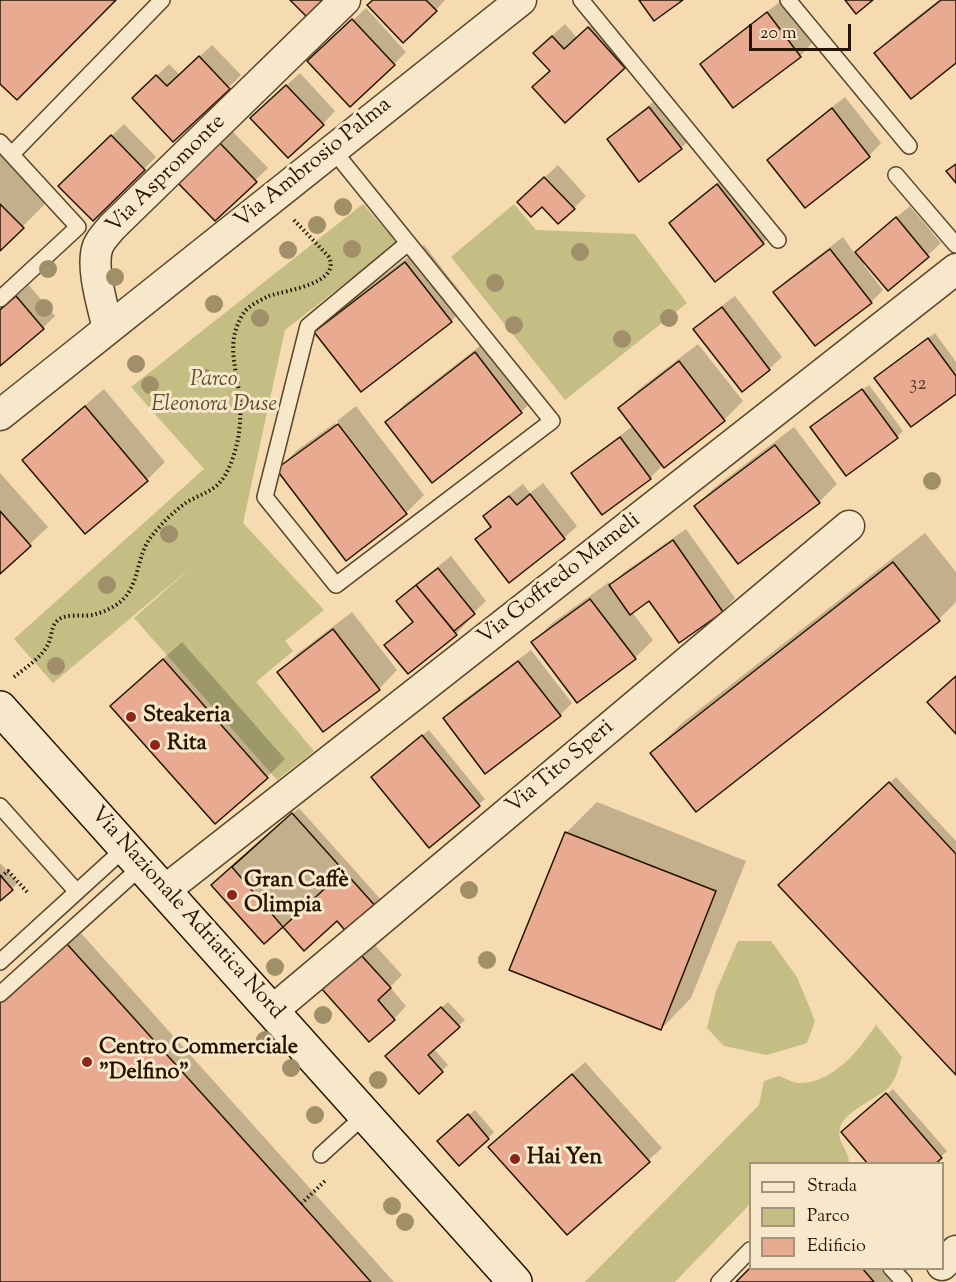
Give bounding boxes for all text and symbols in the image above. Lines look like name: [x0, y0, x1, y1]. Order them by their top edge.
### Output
scale bar: [752, 12, 854, 50]
text: 20 m: [760, 21, 797, 47]
street label: Via Ambrosio Palma: [230, 93, 398, 235]
street label: Via Aspromonte: [102, 110, 232, 240]
park label: Parco Eleonora Duse: [151, 368, 277, 420]
house number: 32: [909, 374, 927, 398]
street label: Via Goffredo Mameli: [473, 508, 647, 652]
place label: Steakeria: [143, 704, 230, 730]
marker: Steakeria: [124, 710, 138, 724]
street label: Via Tito Speri: [502, 715, 620, 821]
place label: Rita: [167, 732, 207, 758]
marker: Rita: [148, 738, 162, 752]
street label: Via Nazionale Adriatica Nord: [83, 802, 289, 1026]
place label: Gran Caffè Olimpia: [244, 869, 349, 920]
marker: Gran Caffè Olimpia: [225, 888, 239, 902]
place label: Centro Commerciale "Delfino": [99, 1036, 298, 1088]
marker: Centro Commerciale "Delfino": [80, 1055, 94, 1069]
place label: Hai Yen: [527, 1146, 602, 1172]
marker: Hai Yen: [508, 1152, 522, 1166]
legend: [749, 1162, 944, 1270]
text: Strada: [807, 1174, 857, 1200]
text: Parco: [807, 1204, 850, 1230]
text: Edificio: [807, 1234, 866, 1260]

